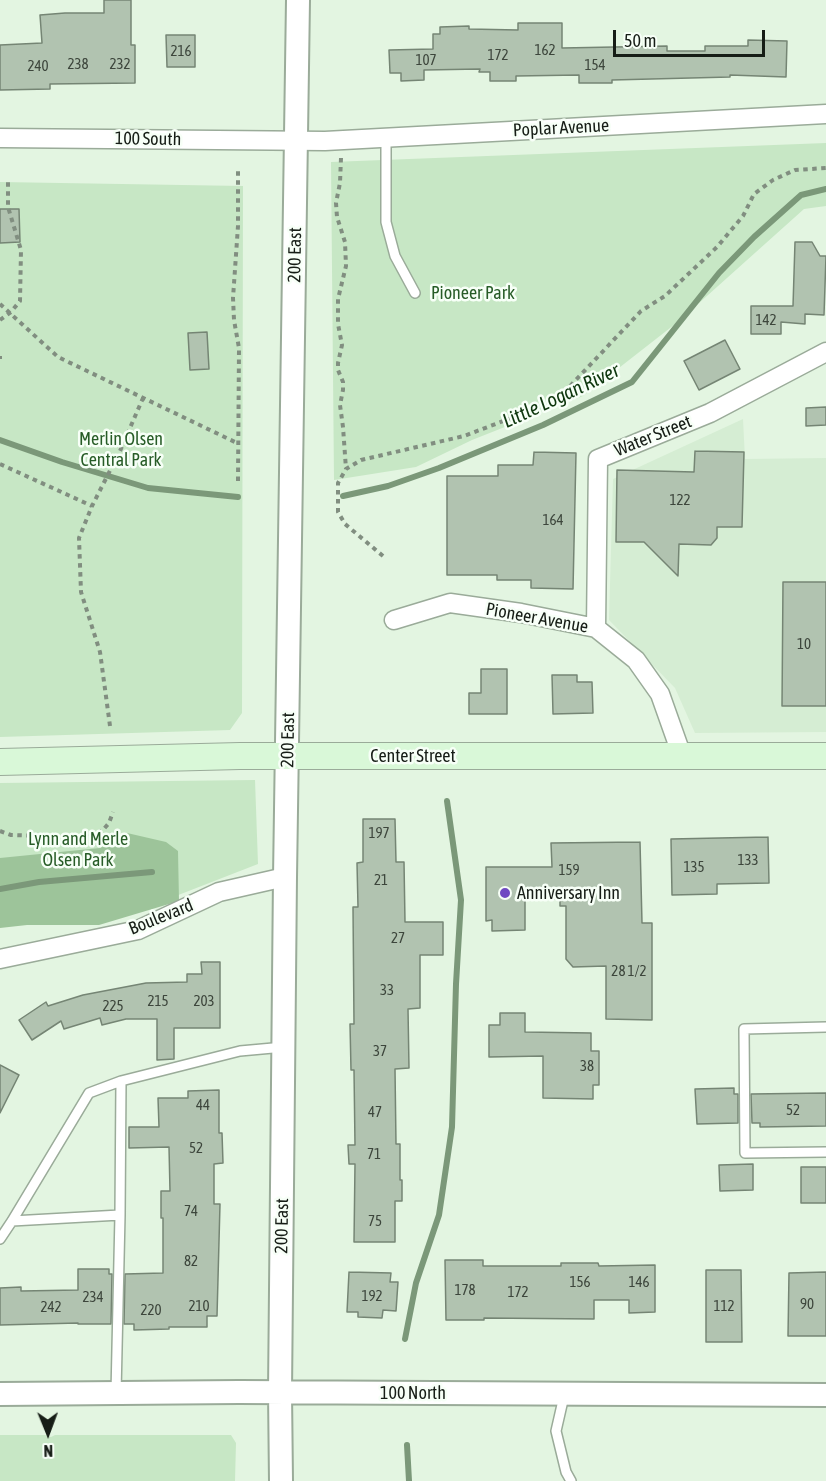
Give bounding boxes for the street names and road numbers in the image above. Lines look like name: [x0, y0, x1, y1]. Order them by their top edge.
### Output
street label: Poplar Avenue: [512, 115, 610, 141]
street label: 100 South: [115, 128, 181, 150]
street label: 200 East: [284, 227, 306, 283]
street label: Water Street: [611, 411, 695, 461]
street label: Pioneer Avenue: [484, 598, 590, 638]
street label: 200 East: [277, 712, 299, 768]
street label: Center Street: [370, 745, 456, 767]
street label: Boulevard: [126, 894, 196, 940]
street label: 200 East: [271, 1198, 293, 1254]
street label: 100 North: [380, 1382, 446, 1404]

